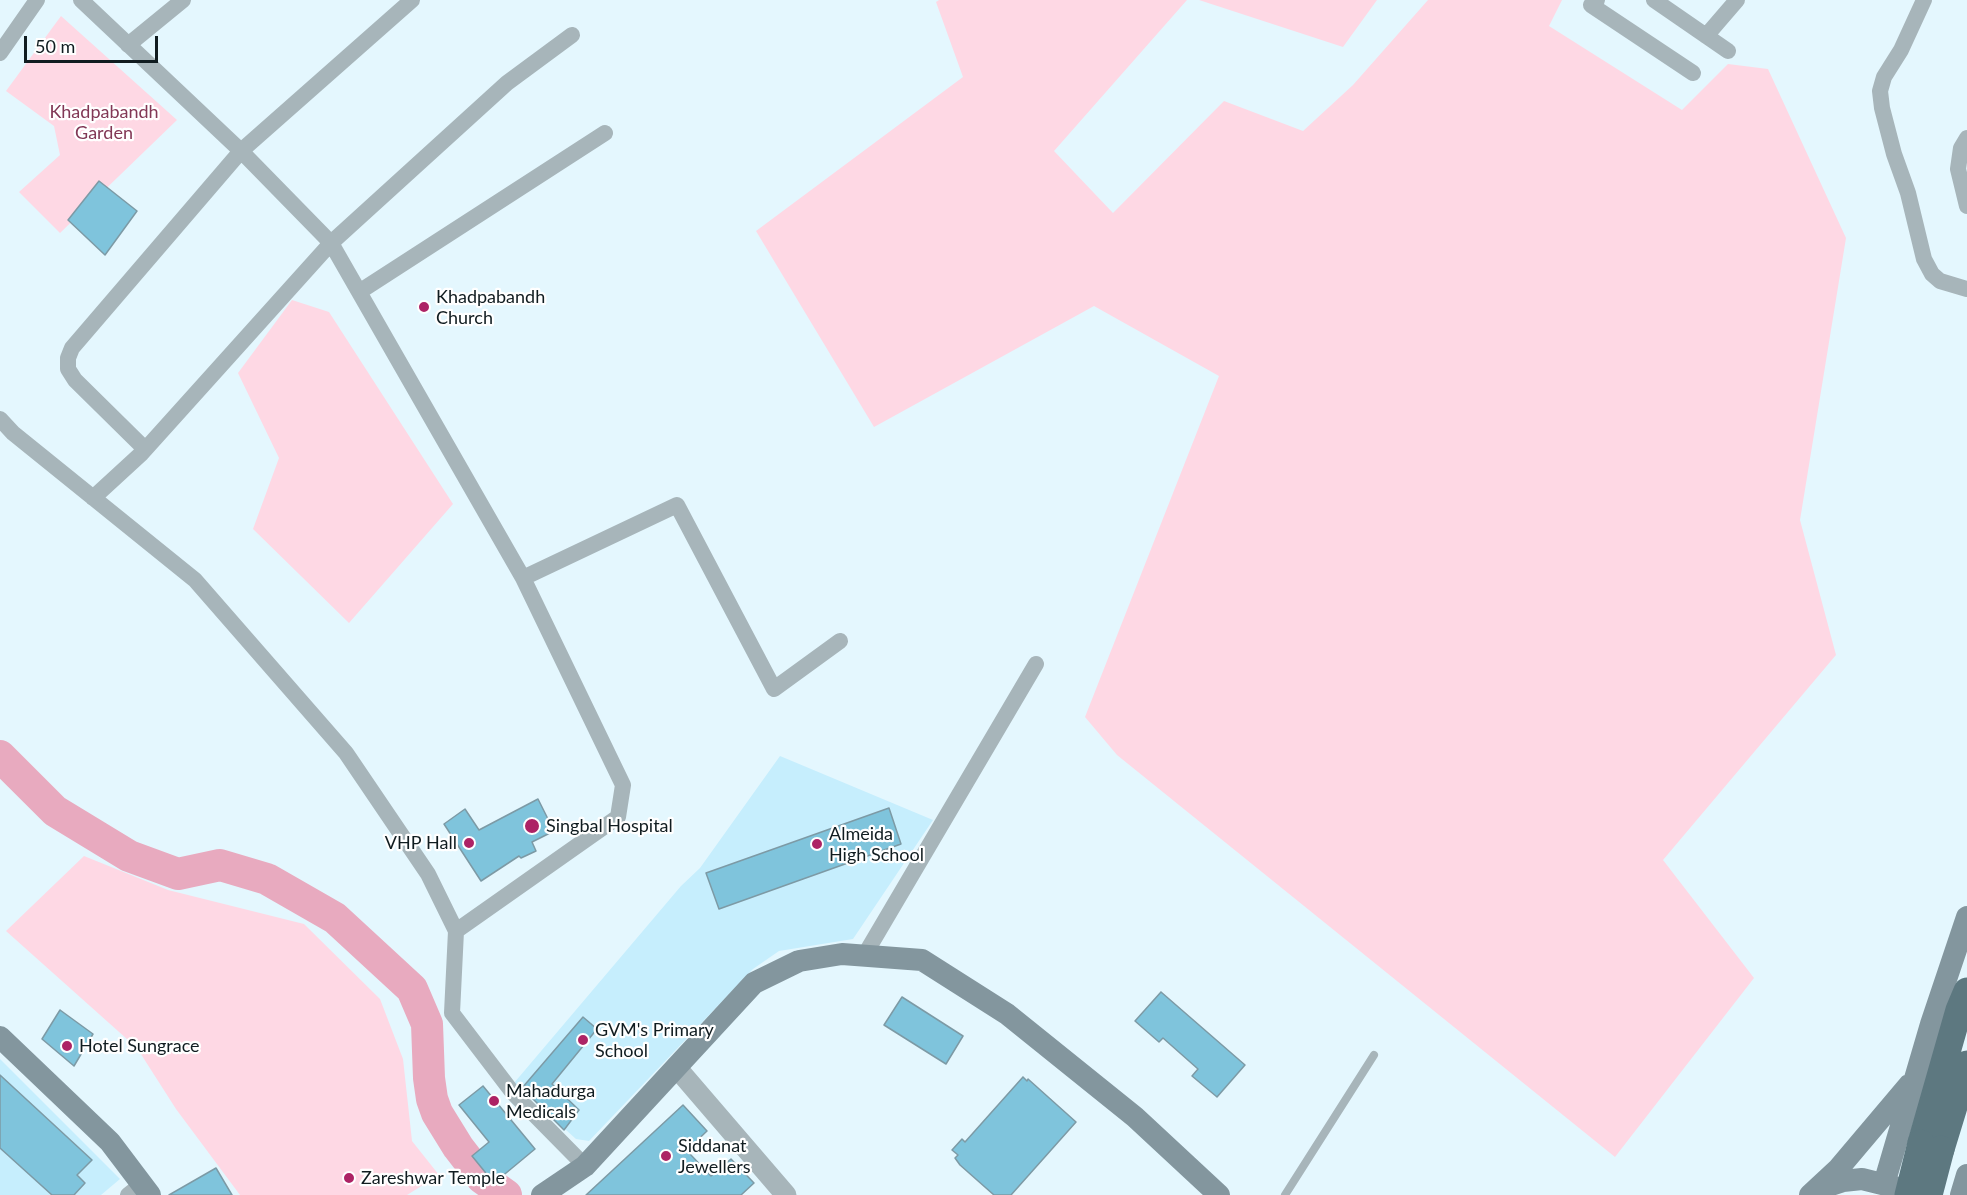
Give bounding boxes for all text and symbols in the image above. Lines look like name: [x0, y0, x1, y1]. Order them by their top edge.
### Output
scale bar: [27, 24, 160, 62]
text: 50 m: [35, 35, 75, 57]
park label: Khadpabandh Garden: [49, 101, 159, 144]
place label: Khadpabandh Church: [436, 286, 545, 328]
marker: Khadpabandh Church: [417, 300, 431, 314]
place label: Singbal Hospital: [546, 815, 673, 837]
marker: Singbal Hospital: [523, 817, 541, 835]
place label: Almeida High School: [829, 823, 924, 866]
place label: VHP Hall: [385, 832, 457, 854]
marker: VHP Hall: [462, 836, 476, 850]
marker: Almeida High School: [810, 837, 824, 851]
place label: GVM's Primary School: [595, 1019, 714, 1062]
marker: GVM's Primary School: [576, 1033, 590, 1047]
place label: Hotel Sungrace: [79, 1035, 200, 1057]
marker: Hotel Sungrace: [60, 1039, 74, 1053]
place label: Mahadurga Medicals: [506, 1080, 595, 1122]
marker: Mahadurga Medicals: [487, 1094, 501, 1108]
place label: Siddanat Jewellers: [678, 1135, 751, 1178]
marker: Siddanat Jewellers: [659, 1149, 673, 1163]
place label: Zareshwar Temple: [361, 1167, 505, 1189]
marker: Zareshwar Temple: [342, 1171, 356, 1185]

